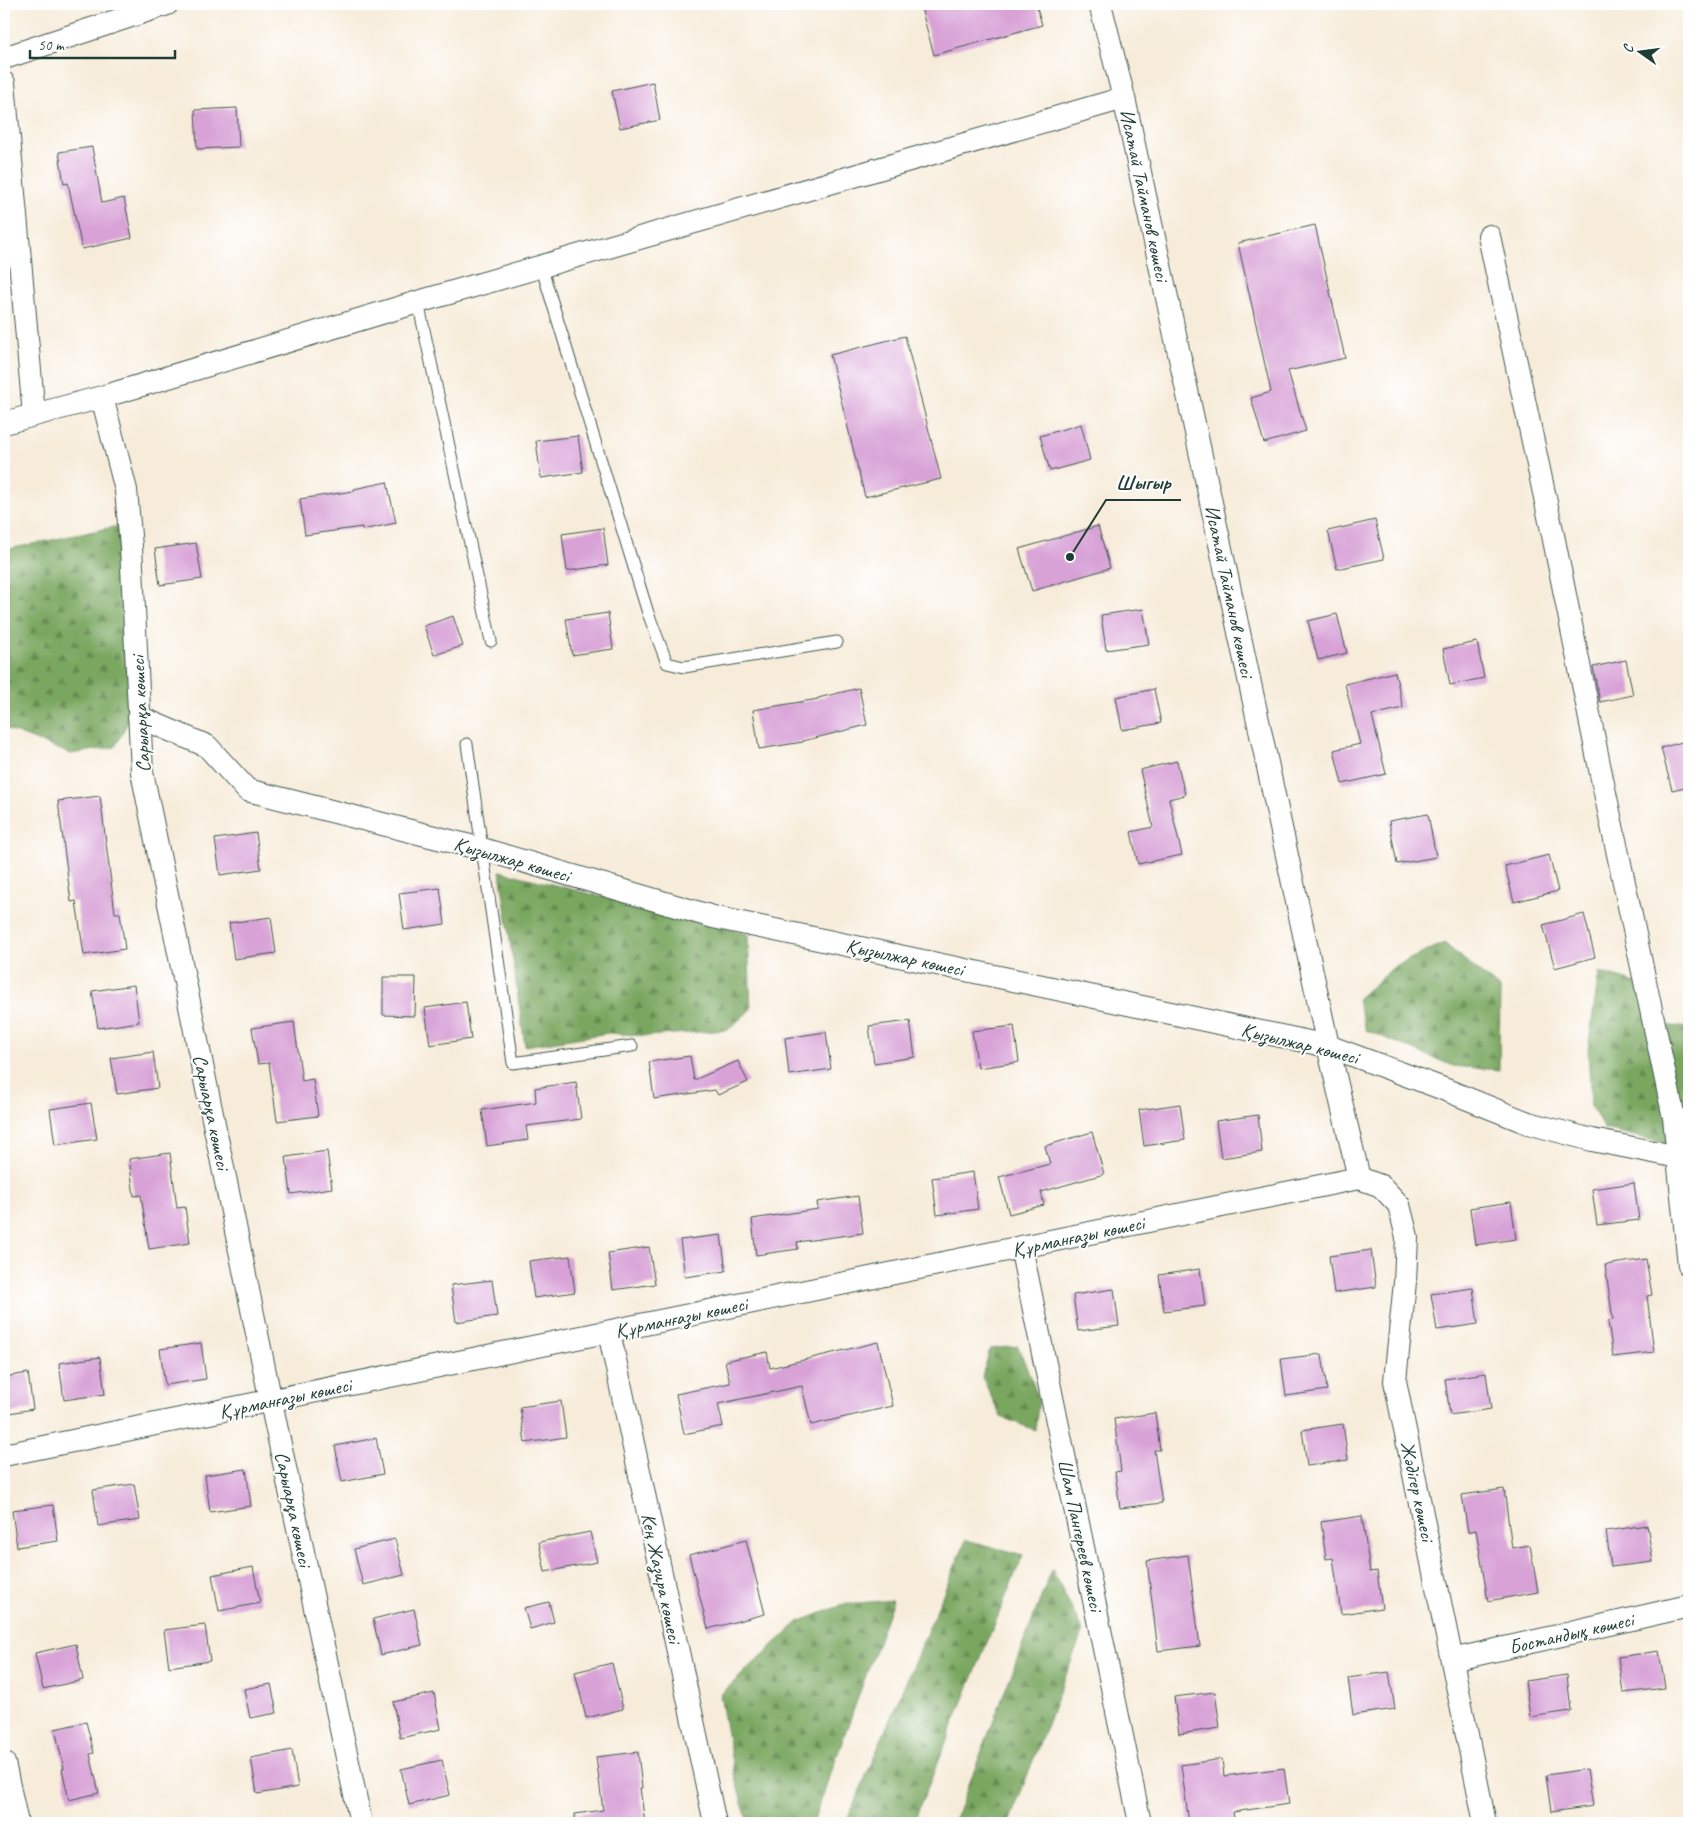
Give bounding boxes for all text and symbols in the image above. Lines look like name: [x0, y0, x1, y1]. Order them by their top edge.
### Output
scale bar: [30, 28, 175, 60]
north arrow: [1616, 28, 1666, 78]
text: 50 m: [38, 36, 65, 55]
text: С: [1619, 42, 1637, 54]
street label: Исатай Тайманов көшесі: [1114, 107, 1175, 286]
callout: Шыгыр: [1106, 464, 1181, 500]
text: Шыгыр: [1116, 469, 1172, 495]
street label: Исатай Тайманов көшесі: [1199, 503, 1260, 682]
street label: Сарыарқа көшесі: [125, 653, 156, 773]
street label: Қызылжар көшесі: [451, 831, 575, 890]
street label: Қызылжар көшесі: [844, 933, 968, 984]
street label: Қызылжар көшесі: [1239, 1017, 1363, 1072]
street label: Сарыарқа көшесі: [187, 1052, 236, 1174]
street label: Құрманғазы көшесі: [1010, 1210, 1149, 1264]
street label: Құрманғазы көшесі: [613, 1291, 752, 1345]
street label: Құрманғазы көшесі: [217, 1372, 356, 1426]
street label: Жәдігер көшесі: [1395, 1439, 1441, 1546]
street label: Сарыарқа көшесі: [269, 1449, 318, 1571]
street label: Шам Пангереев көшесі: [1052, 1457, 1109, 1615]
street label: Кең Жазира көшесі: [635, 1511, 688, 1648]
street label: Бостандық көшесі: [1507, 1607, 1638, 1660]

